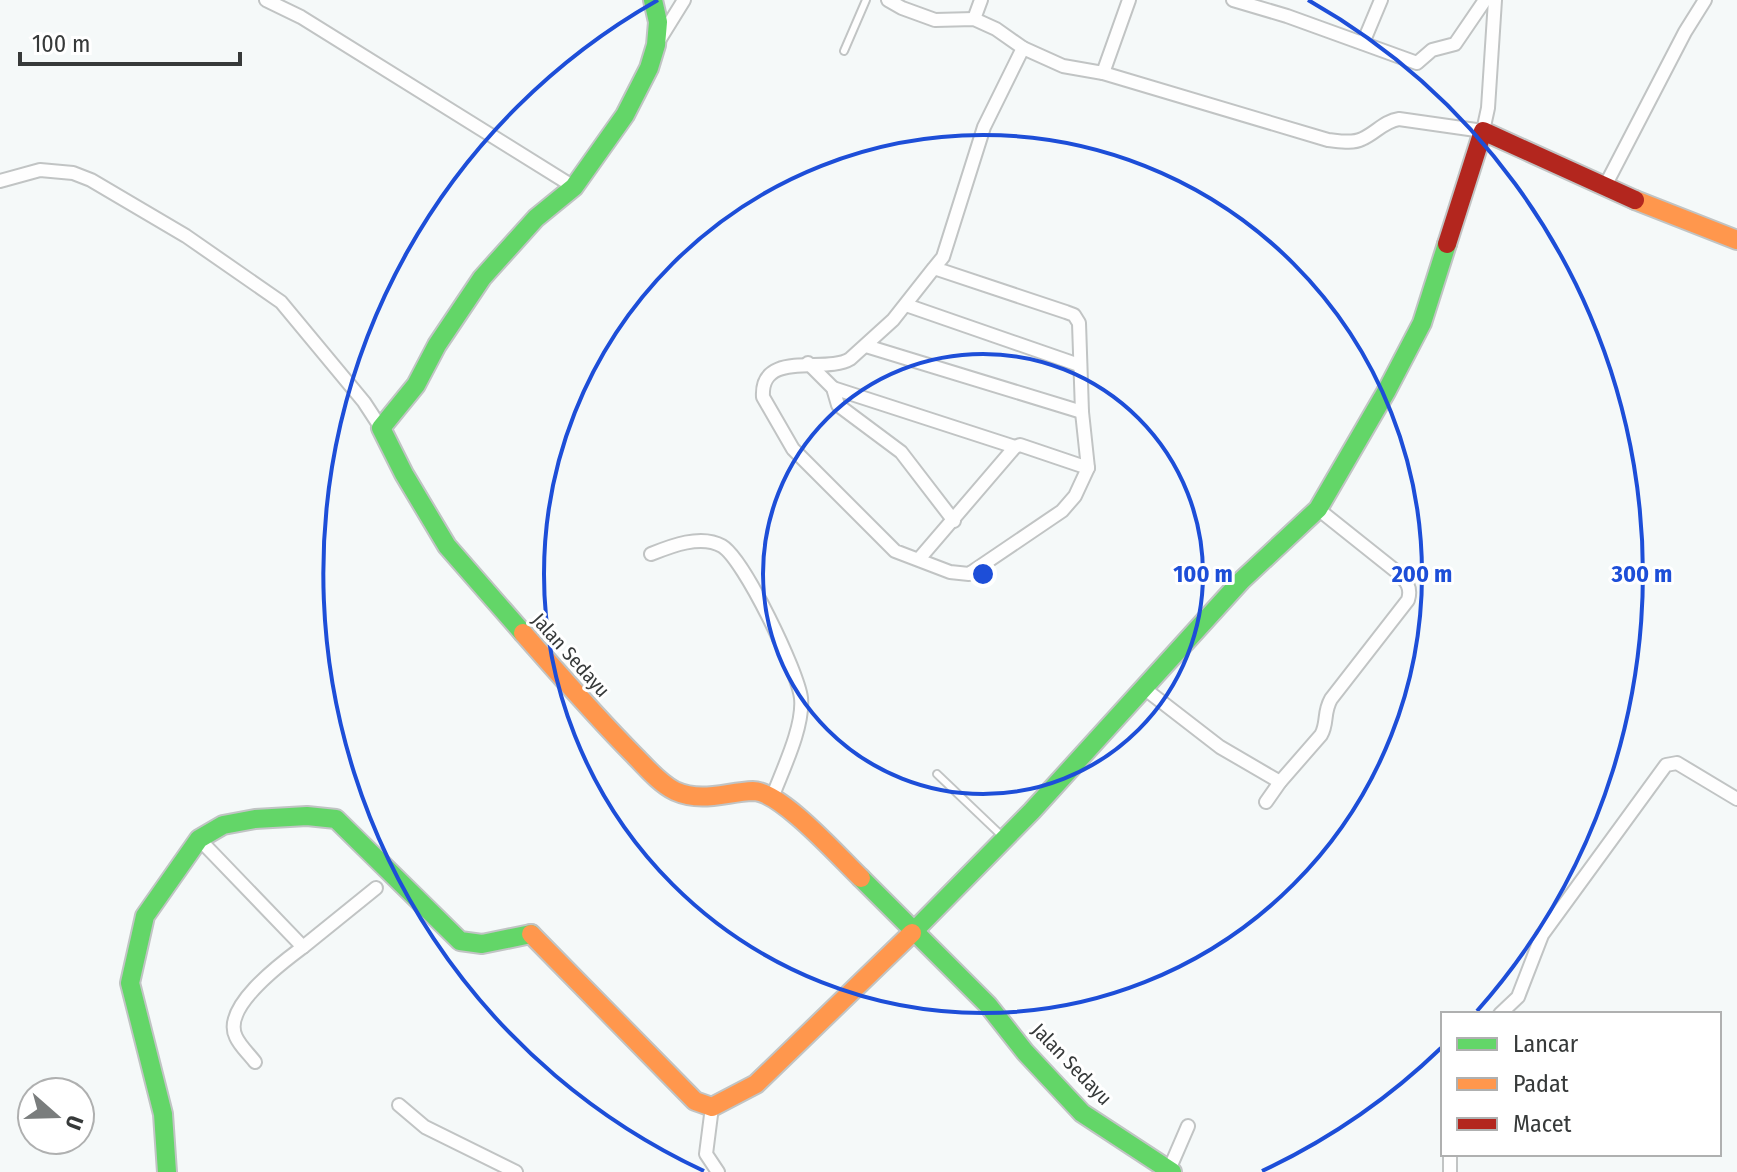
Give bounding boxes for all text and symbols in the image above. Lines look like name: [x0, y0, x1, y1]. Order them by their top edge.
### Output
scale bar: [20, 16, 240, 66]
text: 100 m: [32, 30, 90, 58]
centre of rings: [969, 560, 997, 588]
text: 100 m: [1173, 560, 1233, 588]
text: 200 m: [1391, 560, 1452, 588]
text: 300 m: [1611, 560, 1672, 588]
street label: Jalan Sedayu: [527, 608, 615, 702]
legend: [1441, 1012, 1721, 1156]
street label: Jalan Sedayu: [1027, 1018, 1117, 1110]
text: Lancar: [1513, 1030, 1579, 1058]
text: Padat: [1513, 1070, 1569, 1098]
north arrow: [16, 1076, 96, 1156]
text: Macet: [1513, 1110, 1571, 1138]
text: U: [59, 1112, 89, 1133]

